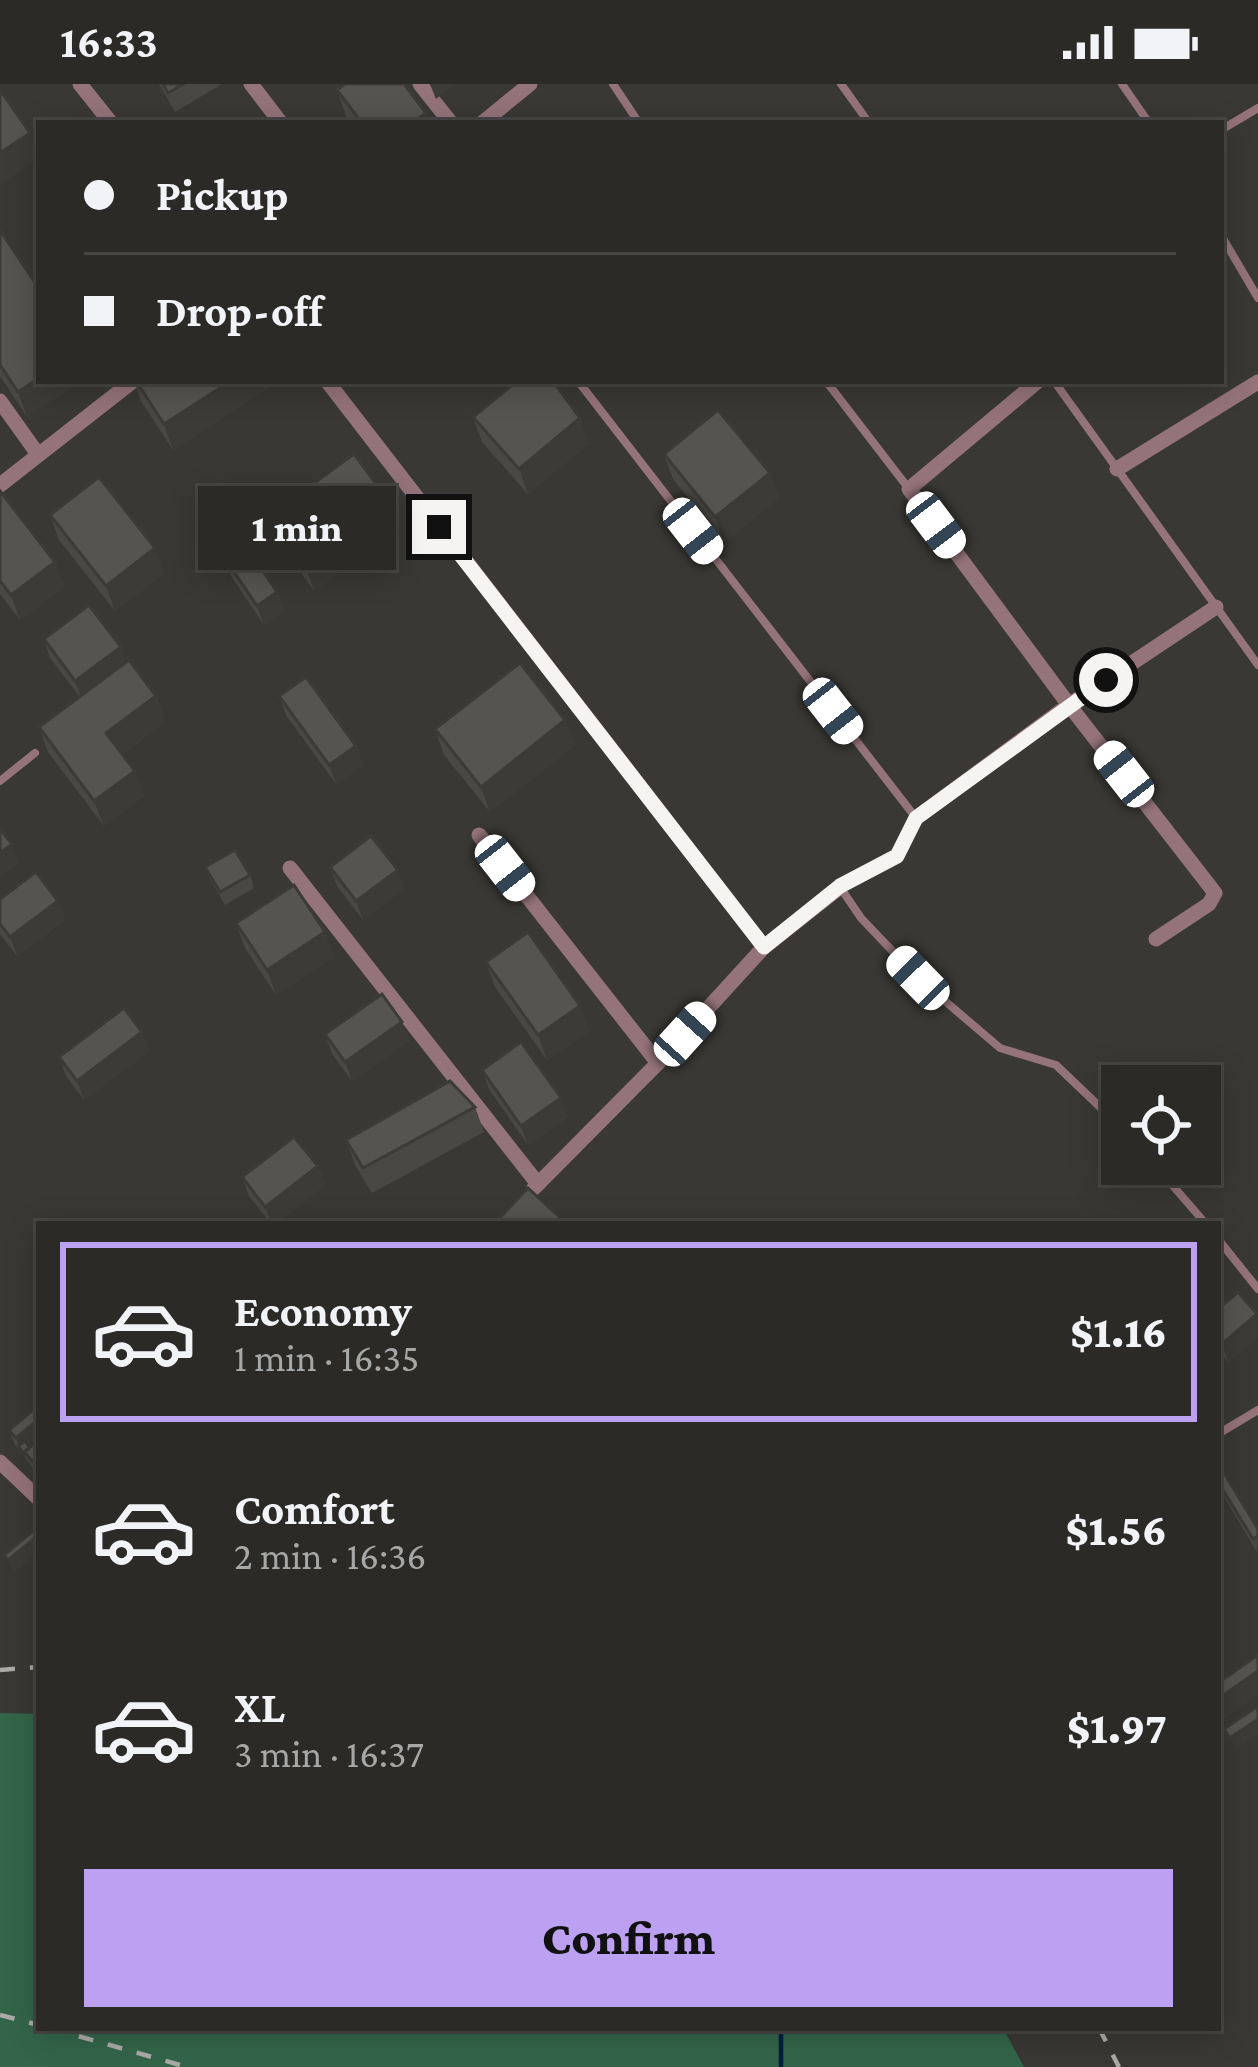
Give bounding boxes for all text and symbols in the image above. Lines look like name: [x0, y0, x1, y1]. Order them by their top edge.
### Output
text: 16:33: [60, 17, 158, 67]
text: Pickup: [156, 170, 289, 220]
text: Drop-off: [156, 286, 323, 336]
callout: 1 min: [199, 485, 397, 569]
car: [900, 485, 972, 565]
car: [657, 492, 729, 570]
route end: [412, 500, 466, 554]
text: 1 min: [251, 506, 343, 549]
route start: [1079, 653, 1133, 707]
car: [797, 672, 869, 750]
car: [1088, 735, 1160, 813]
car: [469, 829, 541, 907]
car: [880, 940, 956, 1016]
car: [648, 995, 722, 1073]
map controls: [1101, 1065, 1221, 1185]
button: locate: [1101, 1065, 1221, 1185]
icon: car: [90, 1278, 198, 1386]
text: Economy: [234, 1286, 412, 1336]
text: $1.16: [1070, 1307, 1167, 1357]
text: 1 min · 16:35: [234, 1336, 419, 1379]
icon: car: [90, 1476, 198, 1584]
text: Comfort: [234, 1484, 395, 1534]
text: $1.56: [1065, 1505, 1167, 1555]
text: 2 min · 16:36: [234, 1534, 426, 1577]
icon: car: [90, 1674, 198, 1782]
text: XL: [234, 1682, 285, 1732]
text: $1.97: [1067, 1703, 1167, 1753]
text: 3 min · 16:37: [234, 1732, 424, 1775]
button: Confirm: [84, 1869, 1173, 2007]

